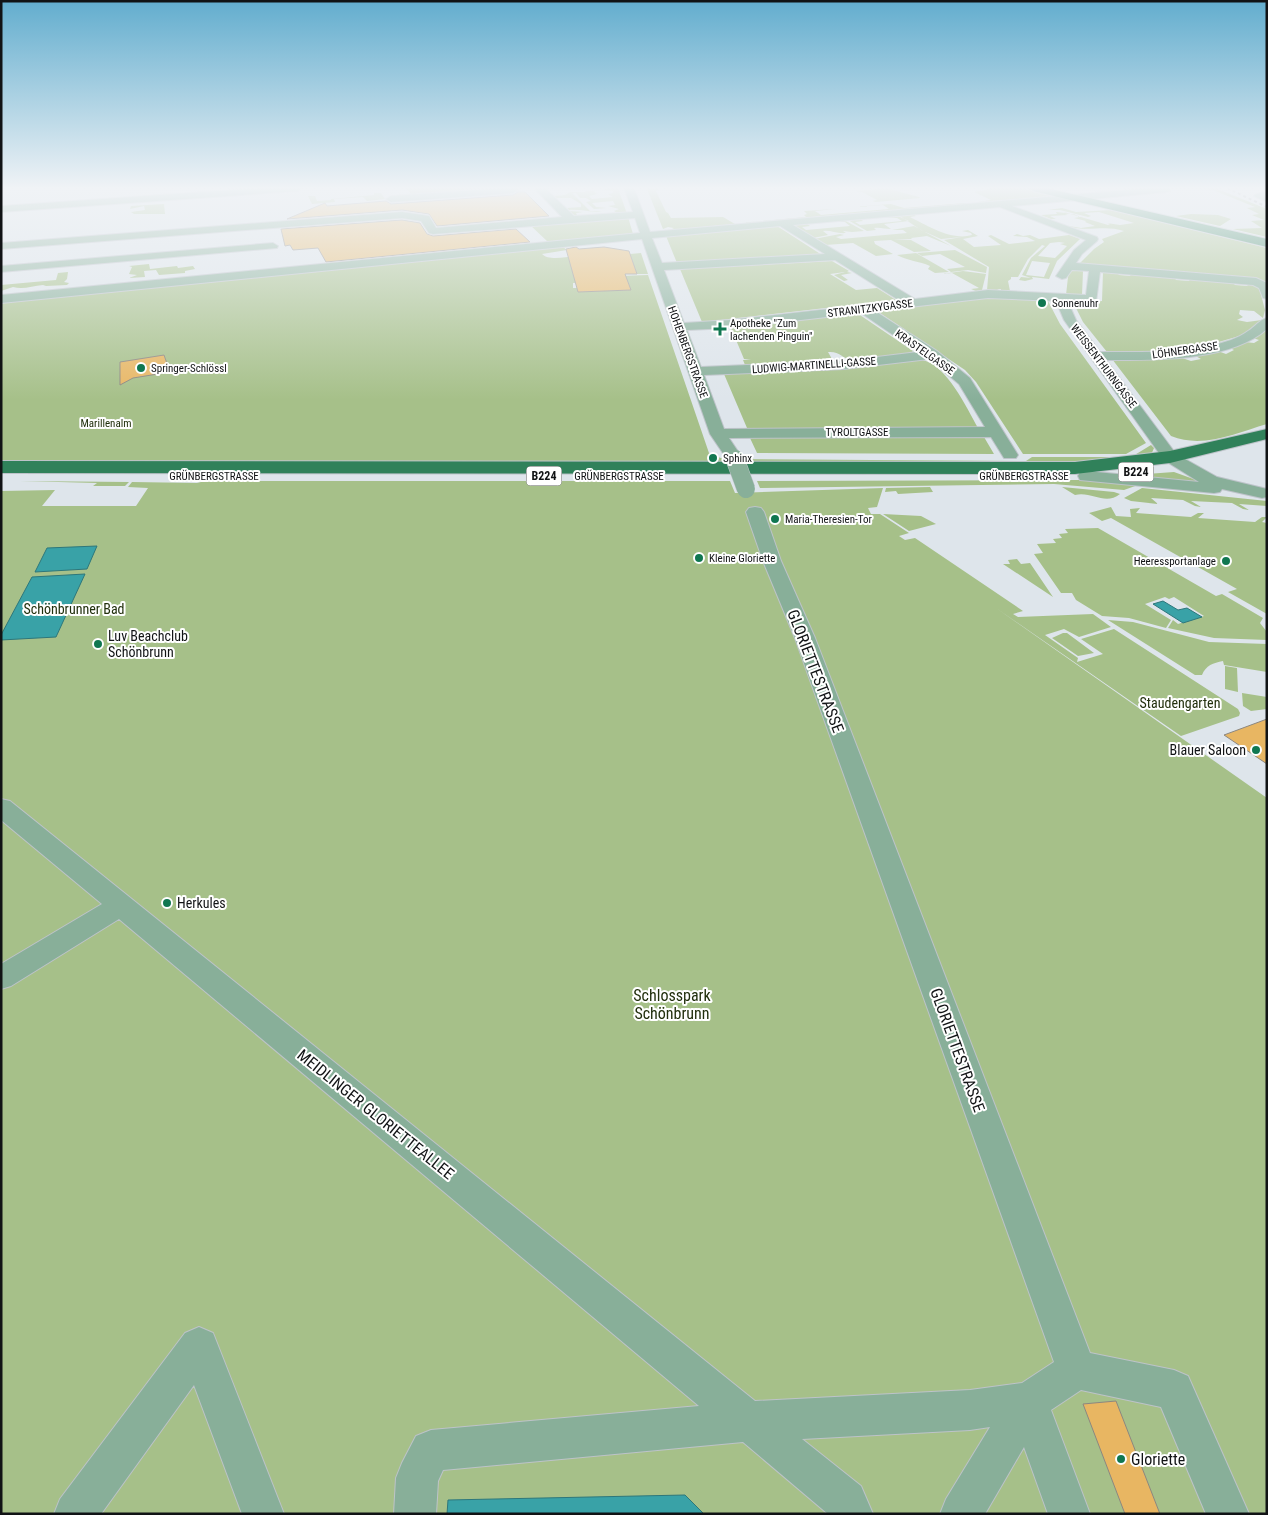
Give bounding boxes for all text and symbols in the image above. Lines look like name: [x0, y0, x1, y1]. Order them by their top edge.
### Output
street label: STRANITZKYGASSE: [827, 297, 914, 320]
marker: Sonnenuhr: [1036, 297, 1048, 309]
place label: Sonnenuhr: [1052, 297, 1099, 310]
street label: HOHENBERGSTRASSE: [665, 304, 710, 400]
place label: Apotheke "Zum lachenden Pinguin": [730, 317, 813, 343]
street label: WEISSENTHURNGASSE: [1068, 322, 1140, 411]
marker: Apotheke "Zum lachenden Pinguin": [714, 323, 726, 335]
street label: KRASTELGASSE: [892, 327, 957, 378]
street label: LÖHNERGASSE: [1151, 339, 1219, 362]
street label: LUDWIG-MARTINELLI-GASSE: [752, 355, 877, 376]
marker: Springer-Schlössl: [135, 362, 147, 374]
place label: Springer-Schlössl: [151, 362, 227, 375]
park label: Marillenalm: [80, 417, 132, 430]
street label: TYROLTGASSE: [825, 426, 889, 439]
marker: Sphinx: [707, 452, 719, 464]
place label: Sphinx: [723, 452, 752, 465]
road number: B224: [1118, 462, 1154, 482]
road number: B224: [526, 466, 562, 486]
street label: GRÜNBERGSTRASSE: [169, 470, 259, 483]
street label: GRÜNBERGSTRASSE: [574, 470, 664, 483]
street label: GRÜNBERGSTRASSE: [979, 470, 1069, 483]
marker: Maria-Theresien-Tor: [769, 513, 781, 525]
place label: Maria-Theresien-Tor: [785, 513, 873, 526]
marker: Kleine Gloriette: [693, 552, 705, 564]
place label: Kleine Gloriette: [709, 552, 775, 565]
place label: Heeressportanlage: [1134, 555, 1216, 568]
marker: Heeressportanlage: [1220, 555, 1232, 567]
park label: Schönbrunner Bad: [23, 601, 125, 617]
street label: GLORIETTESTRASSE: [783, 607, 848, 735]
place label: Luv Beachclub Schönbrunn: [108, 628, 188, 660]
marker: Luv Beachclub Schönbrunn: [92, 638, 104, 650]
park label: Staudengarten: [1140, 695, 1220, 711]
place label: Blauer Saloon: [1170, 742, 1246, 758]
marker: Blauer Saloon: [1250, 744, 1262, 756]
place label: Herkules: [177, 895, 226, 911]
marker: Herkules: [161, 897, 173, 909]
park label: Schlosspark Schönbrunn: [633, 986, 711, 1023]
street label: GLORIETTESTRASSE: [926, 986, 989, 1115]
street label: MEIDLINGER GLORIETTEALLEE: [293, 1045, 458, 1184]
place label: Gloriette: [1131, 1450, 1185, 1469]
marker: Gloriette: [1115, 1453, 1127, 1465]

